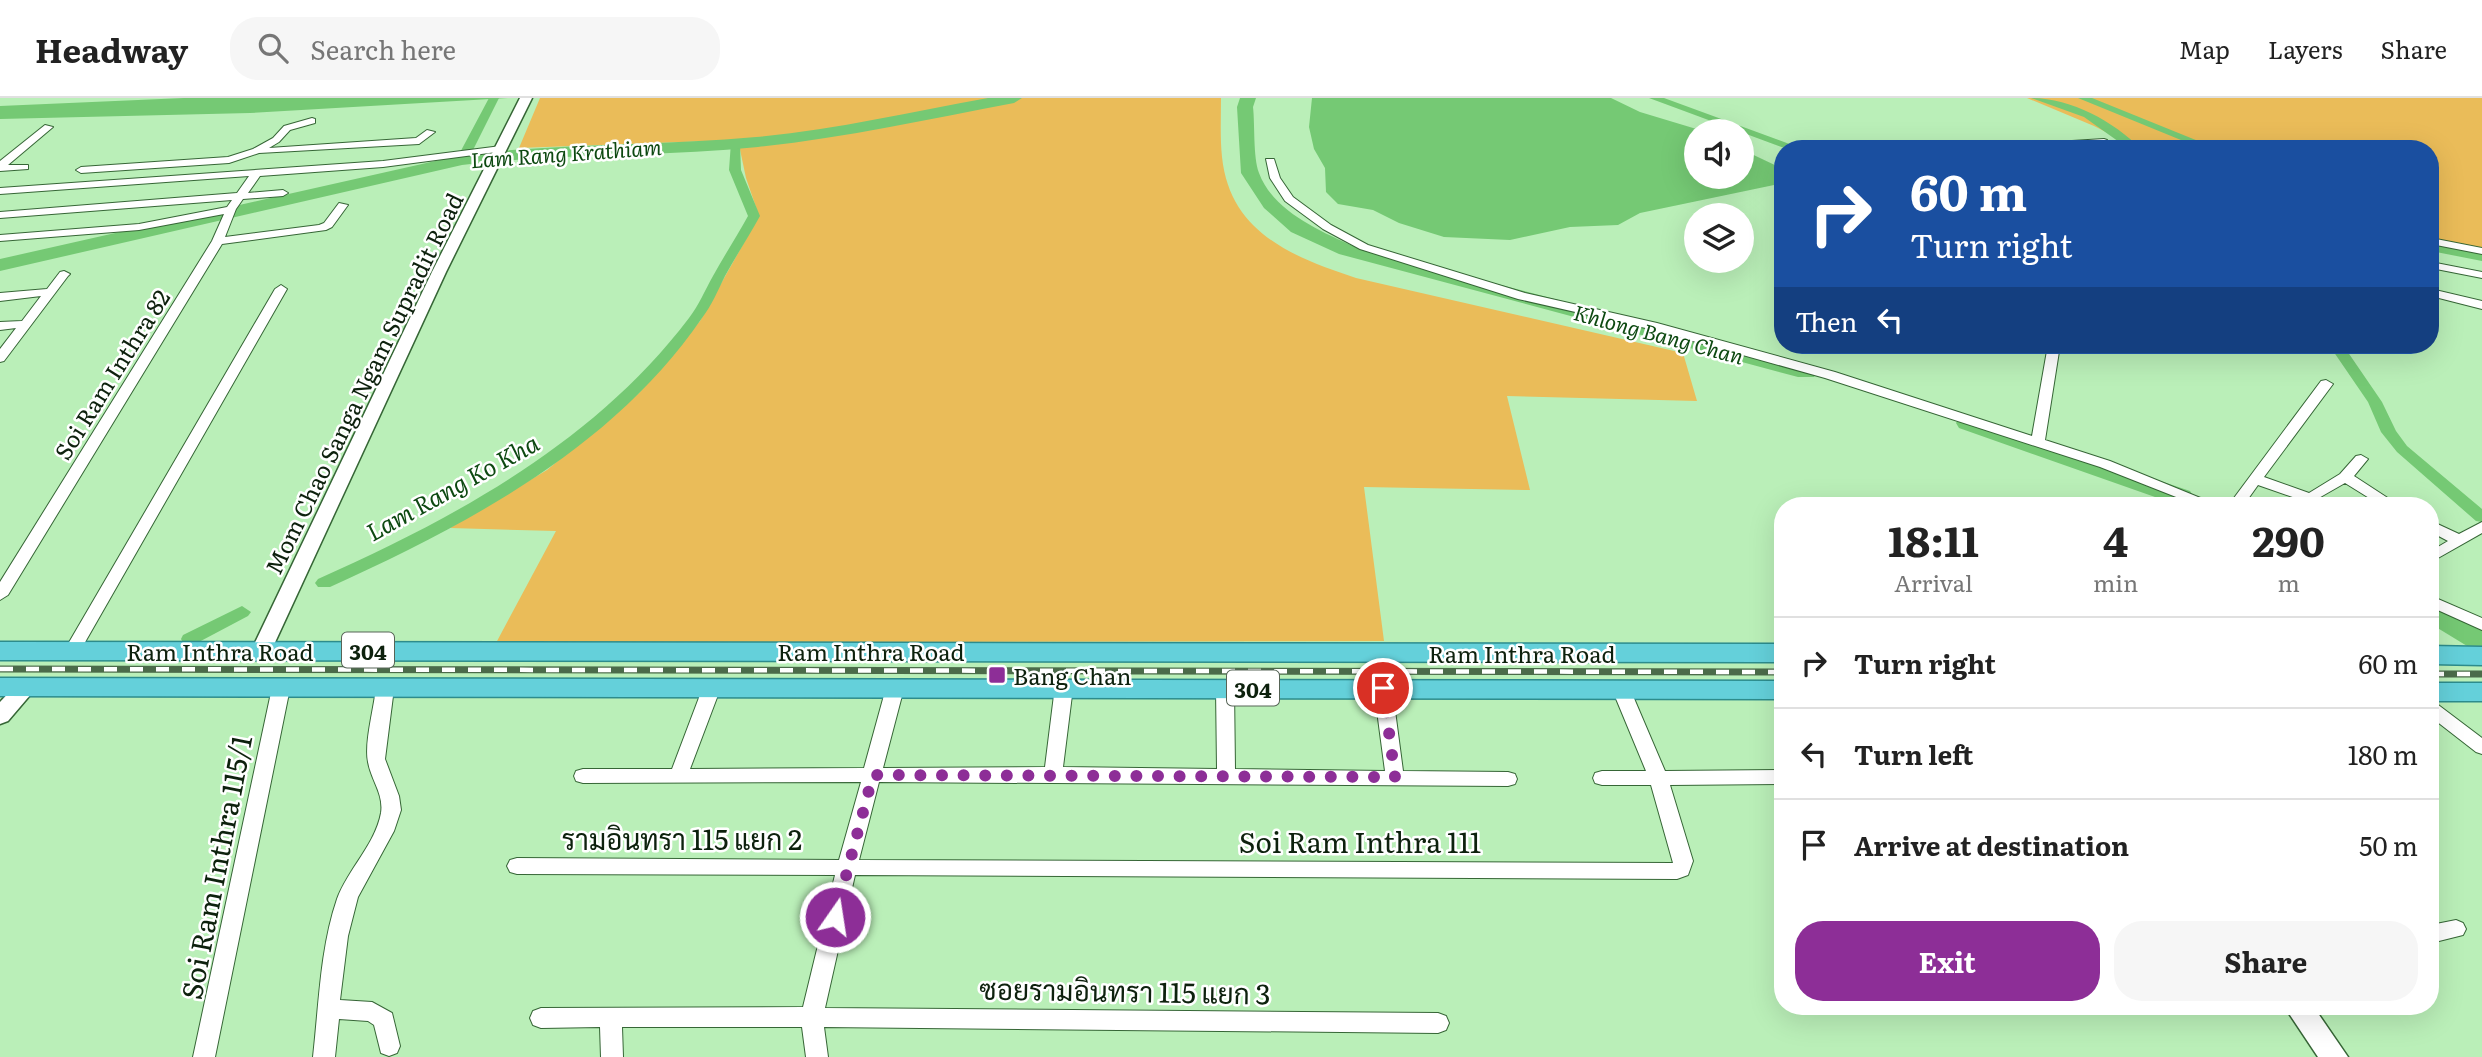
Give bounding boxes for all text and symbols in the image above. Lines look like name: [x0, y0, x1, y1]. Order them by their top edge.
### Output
search box: [230, 17, 720, 80]
text: Headway: [35, 24, 188, 73]
icon: search: [254, 29, 292, 67]
text: Search here: [310, 29, 456, 68]
text: Map: [2179, 31, 2230, 66]
text: Layers: [2268, 31, 2342, 66]
text: Share: [2380, 31, 2447, 66]
map controls: [1684, 119, 1754, 273]
button: sound: [1684, 119, 1754, 189]
water label: Lam Rang Krathiam: [469, 130, 663, 174]
text: 60 m: [1910, 153, 2027, 226]
icon: right: [1795, 168, 1886, 259]
street label: Mom Chao Sanga Ngam Supradit Road: [256, 187, 470, 579]
button: layers: [1684, 203, 1754, 273]
text: Turn right: [1910, 220, 2072, 268]
street label: Soi Ram Inthra 82: [45, 282, 177, 466]
water label: Khlong Bang Chan: [1571, 295, 1748, 371]
text: Then: [1795, 301, 1857, 340]
icon: left: [1871, 301, 1909, 339]
water label: Lam Rang Ko Kha: [359, 424, 545, 548]
text: 18:11: [1888, 508, 1979, 570]
text: 4: [2103, 508, 2128, 570]
text: 290: [2252, 508, 2325, 570]
text: Arrival: [1894, 565, 1973, 599]
text: min: [2093, 565, 2138, 599]
text: m: [2277, 565, 2300, 599]
road number: 304: [342, 632, 394, 668]
street label: Ram Inthra Road: [126, 634, 314, 668]
street label: Ram Inthra Road: [777, 634, 965, 668]
street label: Ram Inthra Road: [1428, 636, 1616, 670]
text: Turn right: [1854, 643, 1996, 682]
text: 60 m: [2359, 643, 2418, 682]
icon: right: [1795, 644, 1833, 682]
place label: Bang Chan: [1013, 658, 1131, 692]
pin: [1353, 658, 1413, 718]
marker: Bang Chan: [987, 665, 1007, 685]
icon: arrive: [1364, 669, 1402, 707]
road number: 304: [1227, 670, 1279, 706]
street label: Soi Ram Inthra 115/1: [169, 731, 261, 1003]
text: Turn left: [1854, 734, 1973, 773]
text: 180 m: [2348, 734, 2418, 773]
icon: left: [1795, 735, 1833, 773]
street label: รามอินทรา 115 แยก 2: [562, 817, 802, 859]
street label: Soi Ram Inthra 111: [1239, 820, 1481, 862]
text: Arrive at destination: [1854, 825, 2129, 864]
text: 50 m: [2359, 825, 2418, 864]
icon: arrive: [1795, 826, 1833, 864]
position arrow: [798, 880, 872, 954]
button: Exit: [1795, 921, 2100, 1001]
button: Share: [2114, 921, 2418, 1001]
street label: ซอยรามอินทรา 115 แยก 3: [979, 966, 1271, 1014]

